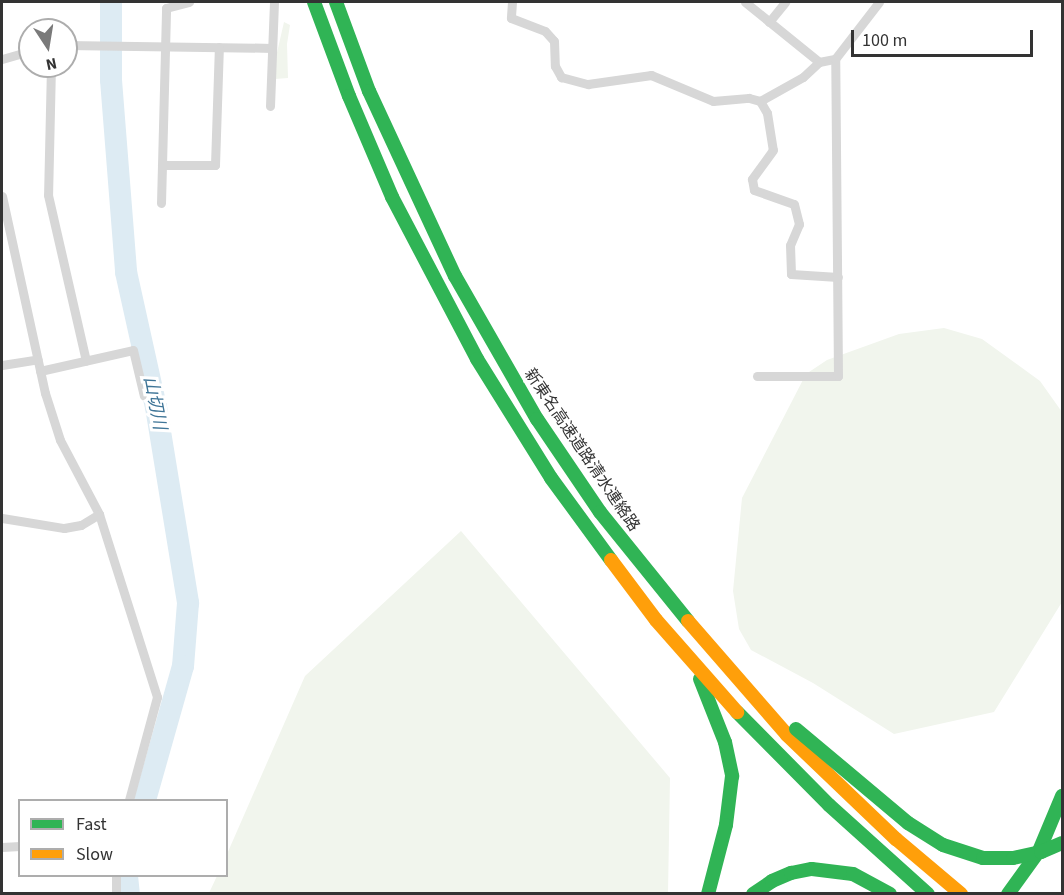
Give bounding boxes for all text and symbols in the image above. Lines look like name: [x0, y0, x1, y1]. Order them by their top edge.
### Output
north arrow: [18, 18, 78, 78]
scale bar: [854, 18, 1036, 56]
text: 100 m: [862, 28, 907, 53]
text: N: [44, 52, 59, 76]
street label: 新東名高速道路清水連絡路: [520, 365, 644, 535]
water label: 山切川: [138, 374, 170, 432]
legend: [18, 799, 228, 877]
text: Fast: [76, 812, 107, 837]
text: Slow: [76, 842, 113, 867]

